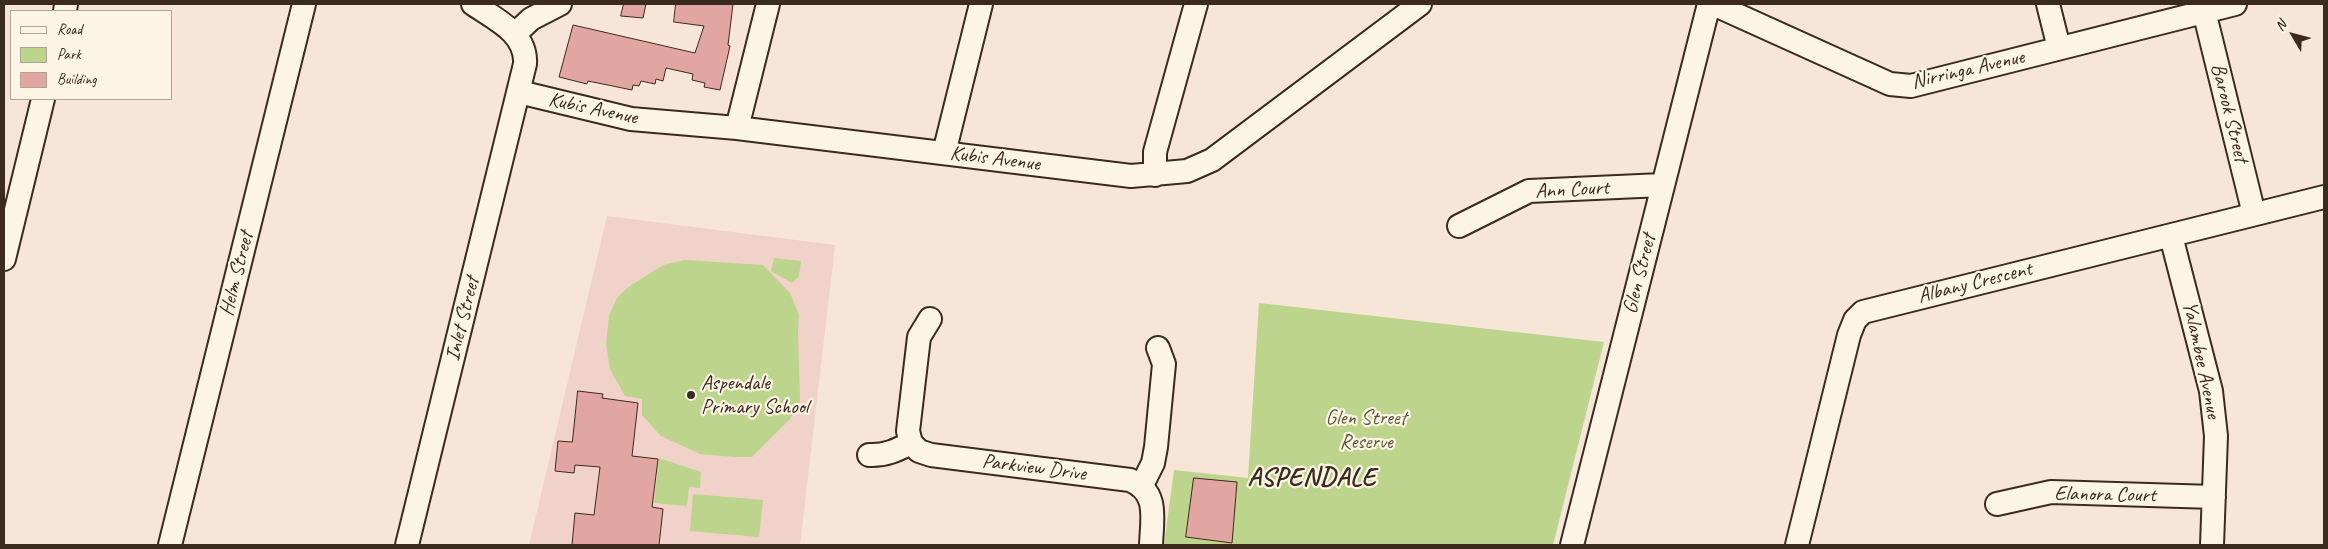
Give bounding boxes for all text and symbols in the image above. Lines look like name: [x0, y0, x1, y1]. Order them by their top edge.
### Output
legend: [10, 10, 172, 100]
north arrow: [2268, 10, 2318, 60]
text: N: [2271, 17, 2290, 34]
text: Road: [57, 20, 82, 39]
text: Park: [57, 45, 81, 64]
street label: Nirringa Avenue: [1909, 45, 2027, 95]
street label: Barook Street: [2205, 61, 2253, 165]
text: Building: [57, 70, 96, 89]
street label: Kubis Avenue: [546, 87, 640, 131]
street label: Kubis Avenue: [949, 141, 1041, 177]
street label: Ann Court: [1534, 175, 1610, 205]
street label: Helm Street: [214, 229, 260, 319]
street label: Glen Street: [1618, 232, 1662, 316]
street label: Albany Crescent: [1915, 257, 2035, 309]
street label: Inlet Street: [440, 274, 486, 364]
street label: Yalambee Avenue: [2176, 299, 2226, 421]
place label: Aspendale Primary School: [701, 370, 809, 420]
marker: Aspendale Primary School: [685, 389, 697, 401]
park label: Glen Street Reserve: [1325, 405, 1407, 455]
street label: Parkview Drive: [981, 449, 1087, 487]
district label: ASPENDALE: [1247, 462, 1377, 494]
street label: Elanora Court: [2054, 482, 2156, 508]

